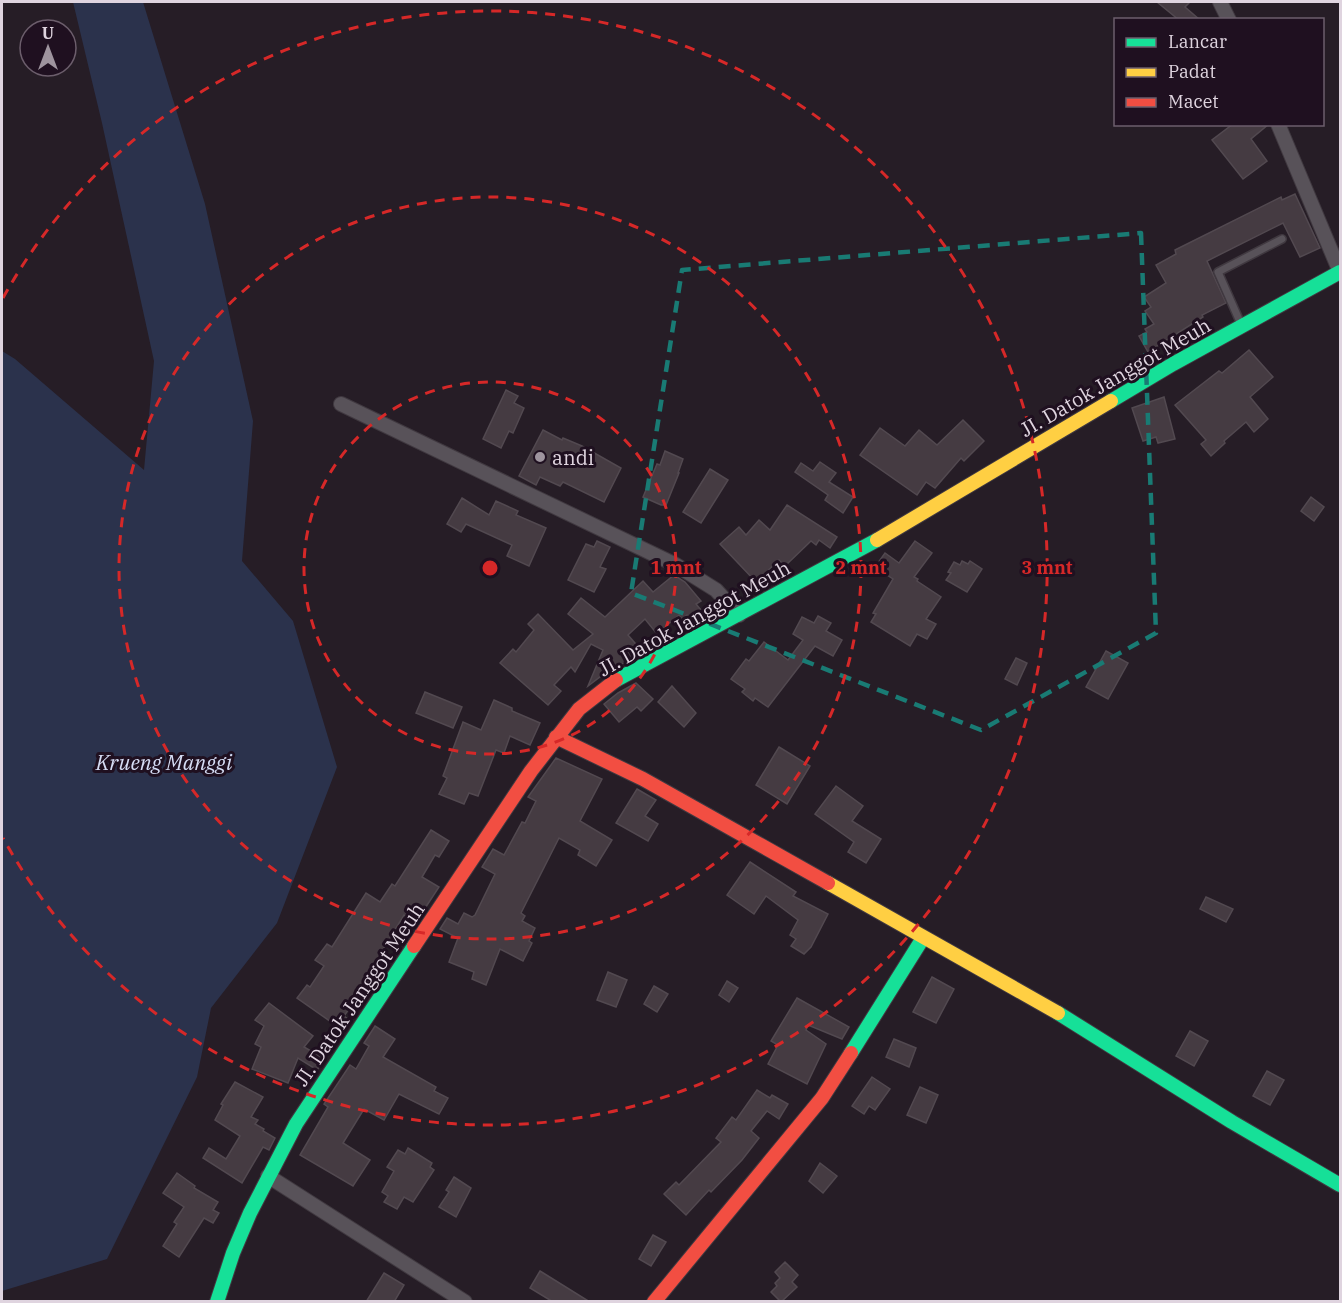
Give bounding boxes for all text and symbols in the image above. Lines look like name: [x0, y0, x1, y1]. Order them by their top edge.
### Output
north arrow: [18, 18, 78, 78]
legend: [1114, 18, 1324, 126]
text: U: [42, 23, 54, 43]
text: Lancar: [1168, 30, 1227, 53]
text: Padat: [1168, 60, 1216, 83]
text: Macet: [1168, 90, 1219, 113]
street label: JI. Datok Janggot Meuh: [1015, 311, 1215, 443]
place label: andi: [552, 444, 594, 471]
marker: andi: [533, 450, 547, 464]
street label: JI. Datok Janggot Meuh: [593, 554, 795, 682]
text: 1 mnt: [650, 556, 702, 579]
text: 2 mnt: [835, 556, 887, 579]
text: 3 mnt: [1021, 556, 1073, 579]
centre of rings: [480, 558, 500, 578]
water label: Krueng Manggi: [95, 748, 233, 776]
street label: JI. Datok Janggot Meuh: [287, 897, 431, 1091]

